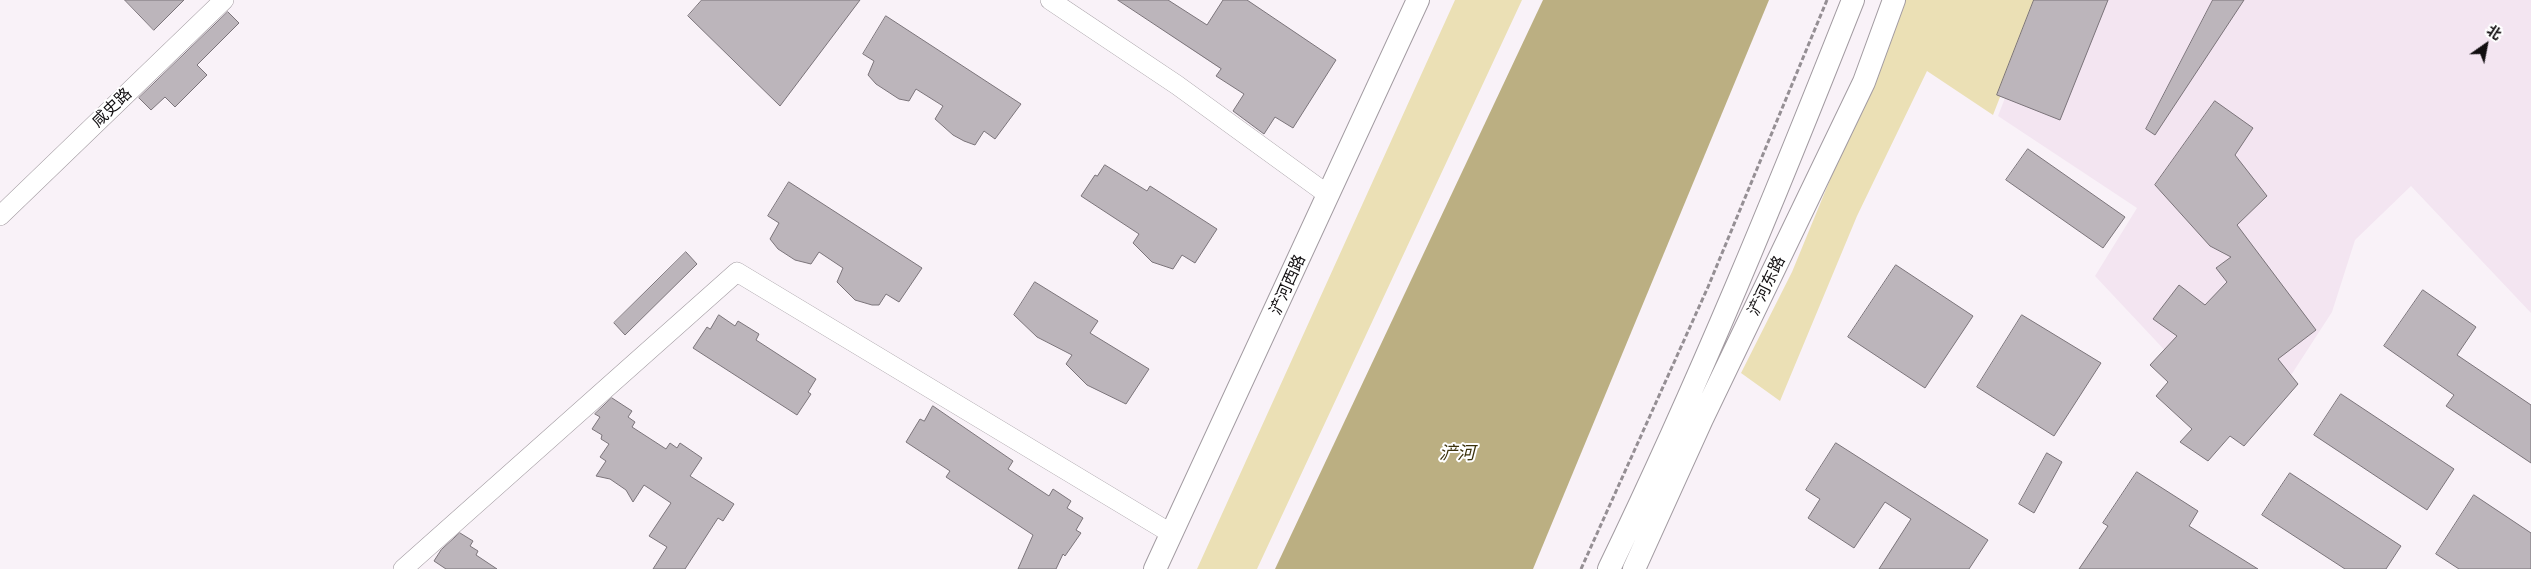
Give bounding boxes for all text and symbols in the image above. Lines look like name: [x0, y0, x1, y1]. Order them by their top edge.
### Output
north arrow: [2461, 20, 2511, 70]
text: 北: [2483, 20, 2505, 44]
street label: 咸史路: [88, 84, 136, 132]
street label: 浐河西路: [1266, 252, 1310, 318]
street label: 浐河东路: [1744, 253, 1790, 319]
water label: 浐河: [1439, 443, 1475, 465]

